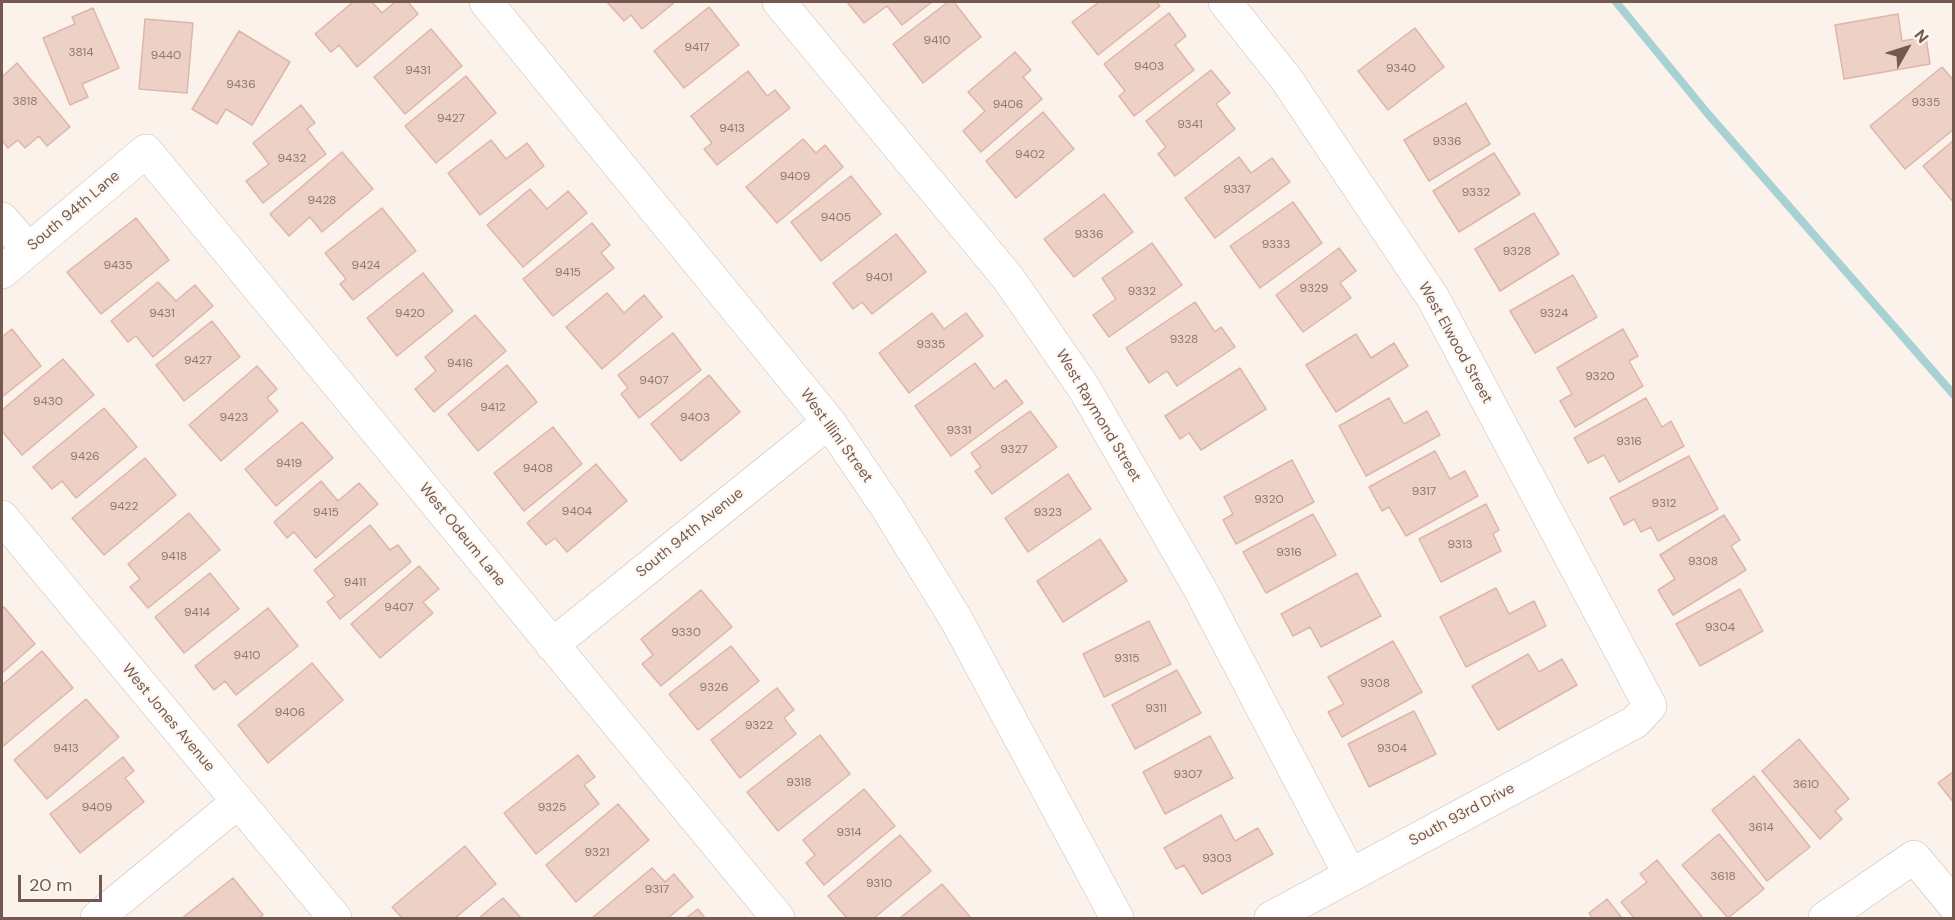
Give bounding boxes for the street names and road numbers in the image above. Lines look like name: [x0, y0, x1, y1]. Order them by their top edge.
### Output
street label: South 94th Lane: [24, 167, 124, 255]
street label: West Elwood Street: [1414, 279, 1496, 407]
street label: West Raymond Street: [1051, 347, 1145, 485]
street label: West Illini Street: [796, 385, 876, 487]
street label: West Odeum Lane: [415, 480, 509, 590]
street label: South 94th Avenue: [633, 484, 747, 582]
street label: West Jones Avenue: [118, 660, 218, 776]
street label: South 93rd Drive: [1406, 780, 1518, 850]

